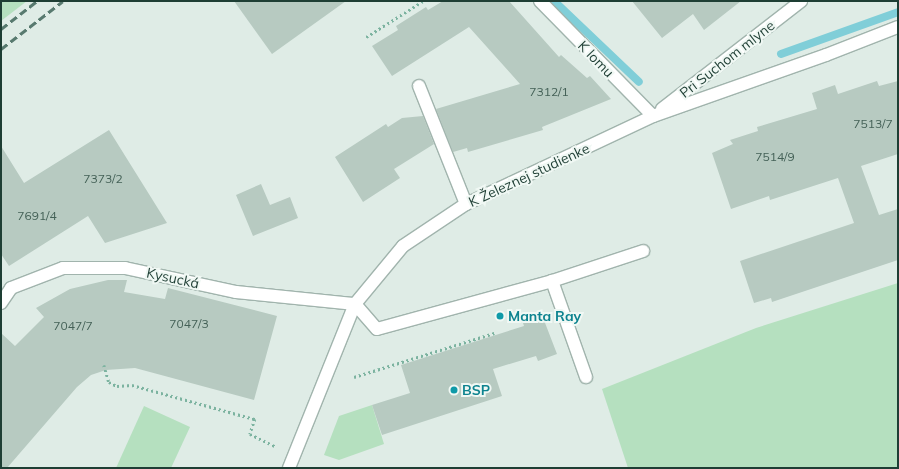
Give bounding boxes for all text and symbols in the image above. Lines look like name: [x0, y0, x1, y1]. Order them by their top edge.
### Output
street label: Pri Suchom mlyne: [676, 17, 778, 101]
street label: K lomu: [575, 37, 617, 81]
house number: 7312/1: [529, 85, 569, 99]
house number: 7513/7: [853, 117, 893, 131]
street label: K Železnej studienke: [466, 140, 592, 210]
house number: 7514/9: [755, 150, 795, 164]
house number: 7373/2: [83, 172, 123, 186]
house number: 7691/4: [17, 209, 57, 223]
street label: Kysucká: [145, 264, 201, 292]
place label: Manta Ray: [508, 308, 581, 324]
marker: Manta Ray: [495, 311, 505, 321]
house number: 7047/3: [169, 317, 209, 331]
house number: 7047/7: [53, 319, 93, 333]
place label: BSP: [462, 382, 490, 398]
marker: BSP: [449, 385, 459, 395]

